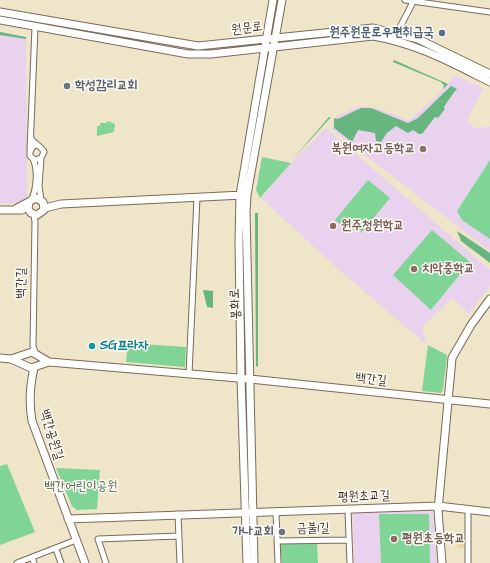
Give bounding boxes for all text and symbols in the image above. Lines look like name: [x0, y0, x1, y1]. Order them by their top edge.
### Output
street label: 원문로: [230, 19, 264, 39]
place label: 원주원문로우편취급국: [329, 25, 434, 41]
marker: 원주원문로우편취급국: [437, 28, 447, 38]
place label: 학성감리교회: [75, 78, 138, 94]
marker: 학성감리교회: [62, 81, 72, 91]
place label: 북원여자고등학교: [331, 141, 415, 157]
marker: 북원여자고등학교: [418, 144, 428, 154]
place label: 원주청원학교: [341, 218, 404, 234]
marker: 원주청원학교: [328, 221, 338, 231]
place label: 치악중학교: [422, 261, 474, 277]
marker: 치악중학교: [409, 264, 419, 274]
street label: 백간길: [14, 267, 30, 299]
street label: 봉화로: [228, 288, 244, 320]
place label: SG프라자: [100, 338, 149, 354]
marker: SG프라자: [87, 341, 97, 351]
street label: 백간길: [355, 371, 387, 389]
street label: 백간공원길: [36, 408, 66, 462]
park label: 백간어린이공원: [44, 479, 118, 495]
street label: 평원초교길: [338, 488, 390, 506]
street label: 금불1길: [296, 521, 330, 537]
place label: 가나교회: [232, 524, 274, 540]
marker: 가나교회: [277, 527, 287, 537]
place label: 평원초등학교: [402, 531, 465, 547]
marker: 평원초등학교: [389, 534, 399, 544]

